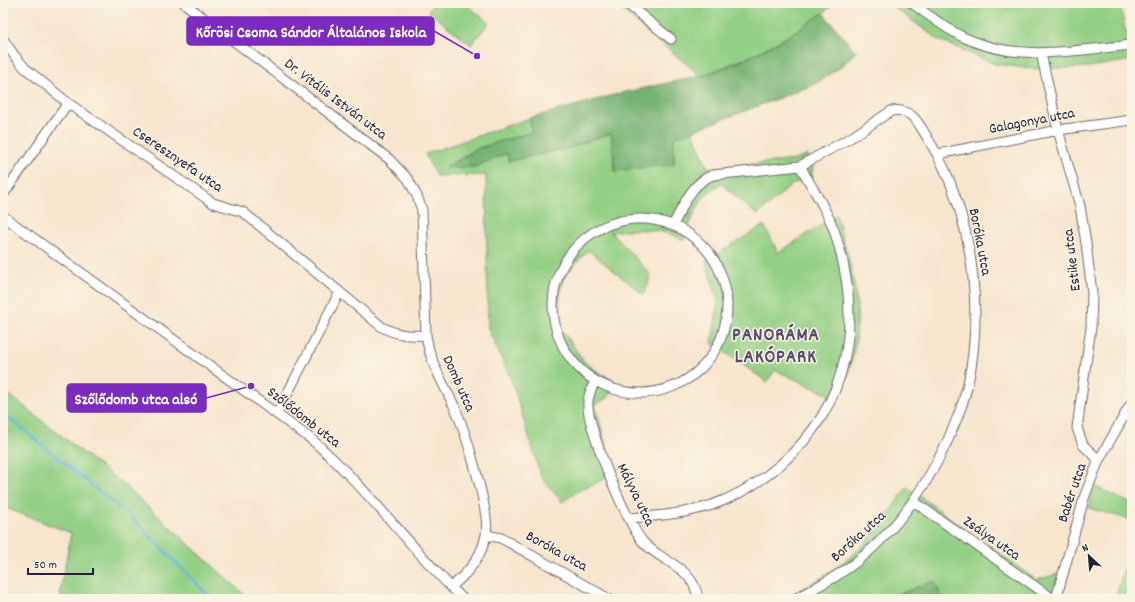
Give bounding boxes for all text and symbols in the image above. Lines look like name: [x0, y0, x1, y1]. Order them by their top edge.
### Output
callout: Kőrösi Csoma Sándor Általános Iskola: [187, 17, 434, 45]
text: Kőrösi Csoma Sándor Általános Iskola: [196, 22, 428, 45]
street label: Dr. Vitális István utca: [279, 54, 392, 147]
street label: Galagonya utca: [987, 103, 1078, 141]
street label: Cseresznyefa utca: [127, 122, 227, 199]
street label: Boróka utca: [962, 207, 996, 278]
street label: Estike utca: [1058, 227, 1088, 292]
district label: PANORÁMA LAKÓPARK: [732, 323, 820, 372]
street label: Domb utca: [436, 352, 481, 417]
street label: Szőlődomb utca: [261, 382, 345, 454]
callout: Szőlődomb utca alsó: [67, 384, 206, 412]
text: Szőlődomb utca alsó: [75, 389, 197, 412]
street label: Mályva utca: [610, 460, 660, 531]
street label: Babér utca: [1053, 460, 1094, 526]
street label: Boróka utca: [826, 506, 892, 568]
street label: Zsálya utca: [958, 511, 1025, 567]
street label: Boróka utca: [521, 526, 592, 578]
north arrow: [1069, 536, 1109, 576]
text: N: [1080, 540, 1092, 557]
scale bar: [28, 550, 93, 576]
text: 50 m: [34, 557, 57, 574]

